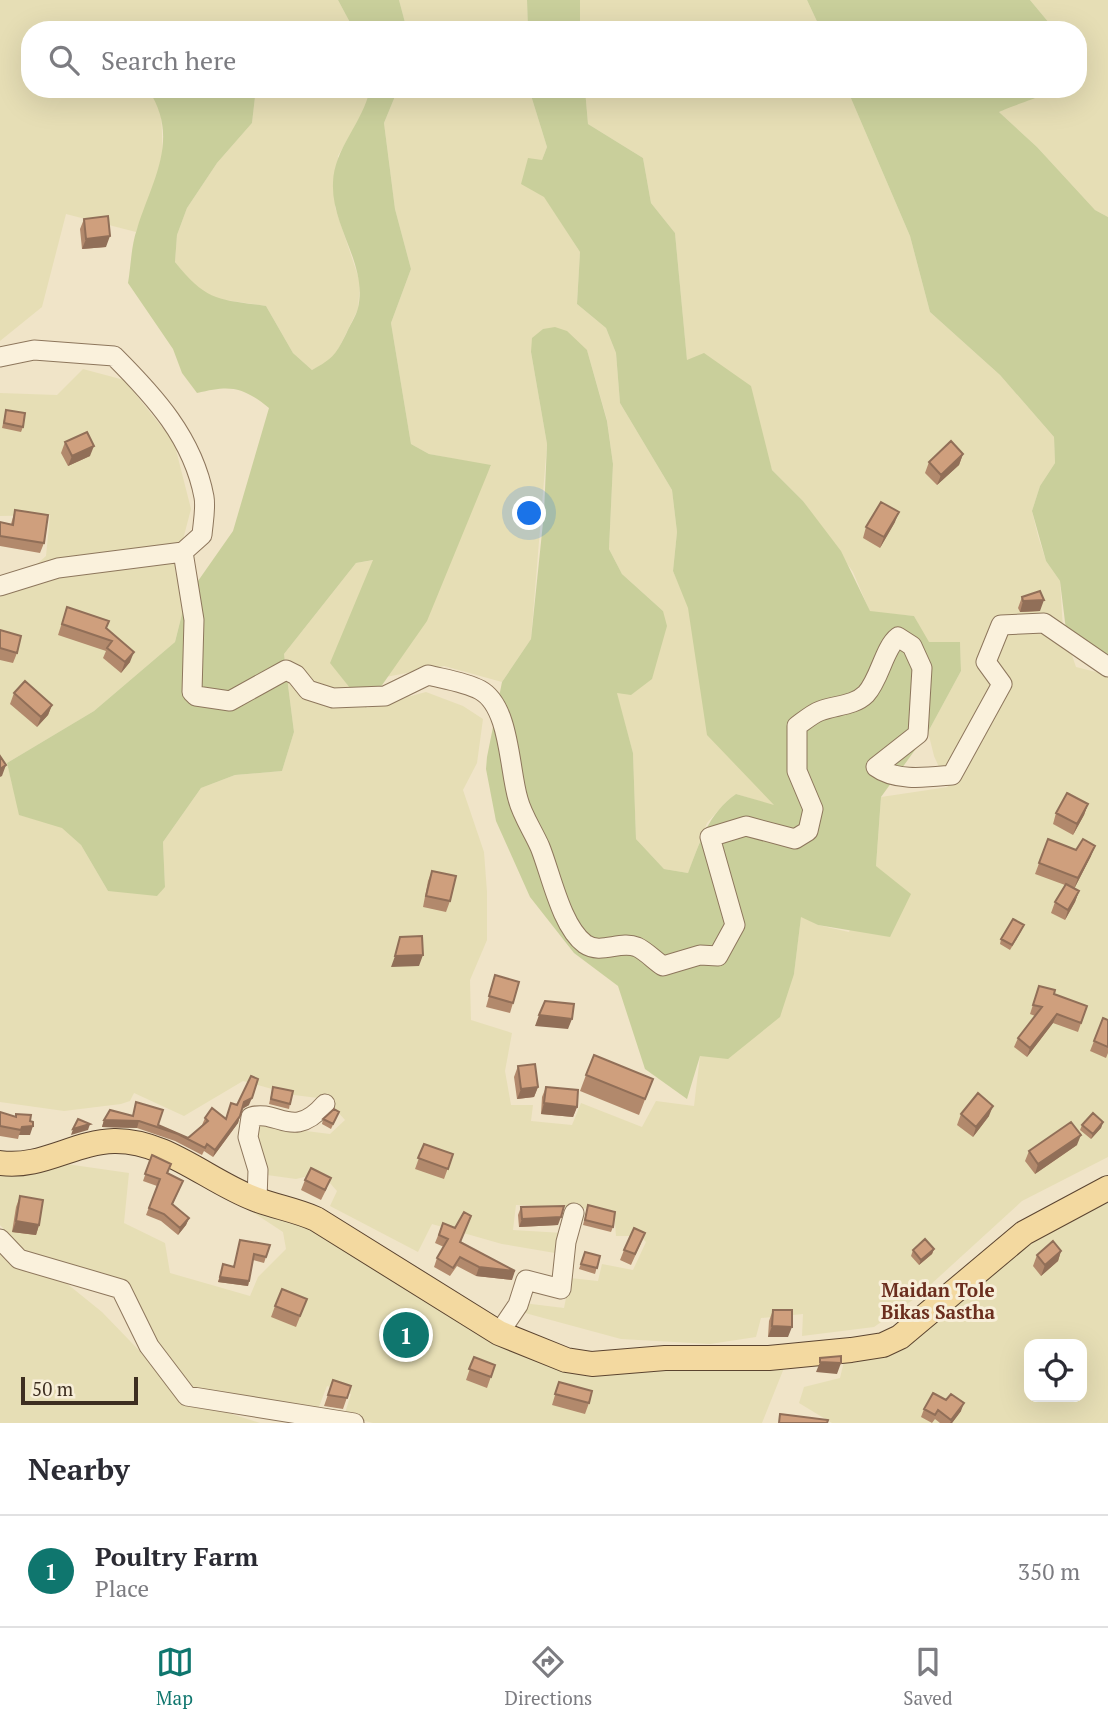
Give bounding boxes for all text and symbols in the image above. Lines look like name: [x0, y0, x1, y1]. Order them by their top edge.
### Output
search box: [21, 21, 1087, 98]
icon: search: [45, 41, 83, 79]
text: Search here: [101, 43, 236, 77]
your location: [512, 496, 546, 530]
district label: Maidan Tole Bikas Sastha: [881, 1277, 995, 1324]
pin: 1: [383, 1309, 429, 1361]
map controls: [1024, 1339, 1087, 1402]
button: locate: [1024, 1339, 1087, 1402]
scale bar: [21, 1374, 138, 1406]
text: 50 m: [32, 1376, 73, 1401]
text: Nearby: [28, 1449, 130, 1489]
text: Poultry Farm: [95, 1539, 258, 1573]
text: 1: [45, 1556, 58, 1587]
text: 350 m: [1018, 1556, 1080, 1587]
text: Place: [95, 1573, 149, 1604]
tab: Map: [156, 1643, 194, 1710]
tab: Directions: [505, 1643, 592, 1710]
tab: Saved: [903, 1643, 952, 1710]

